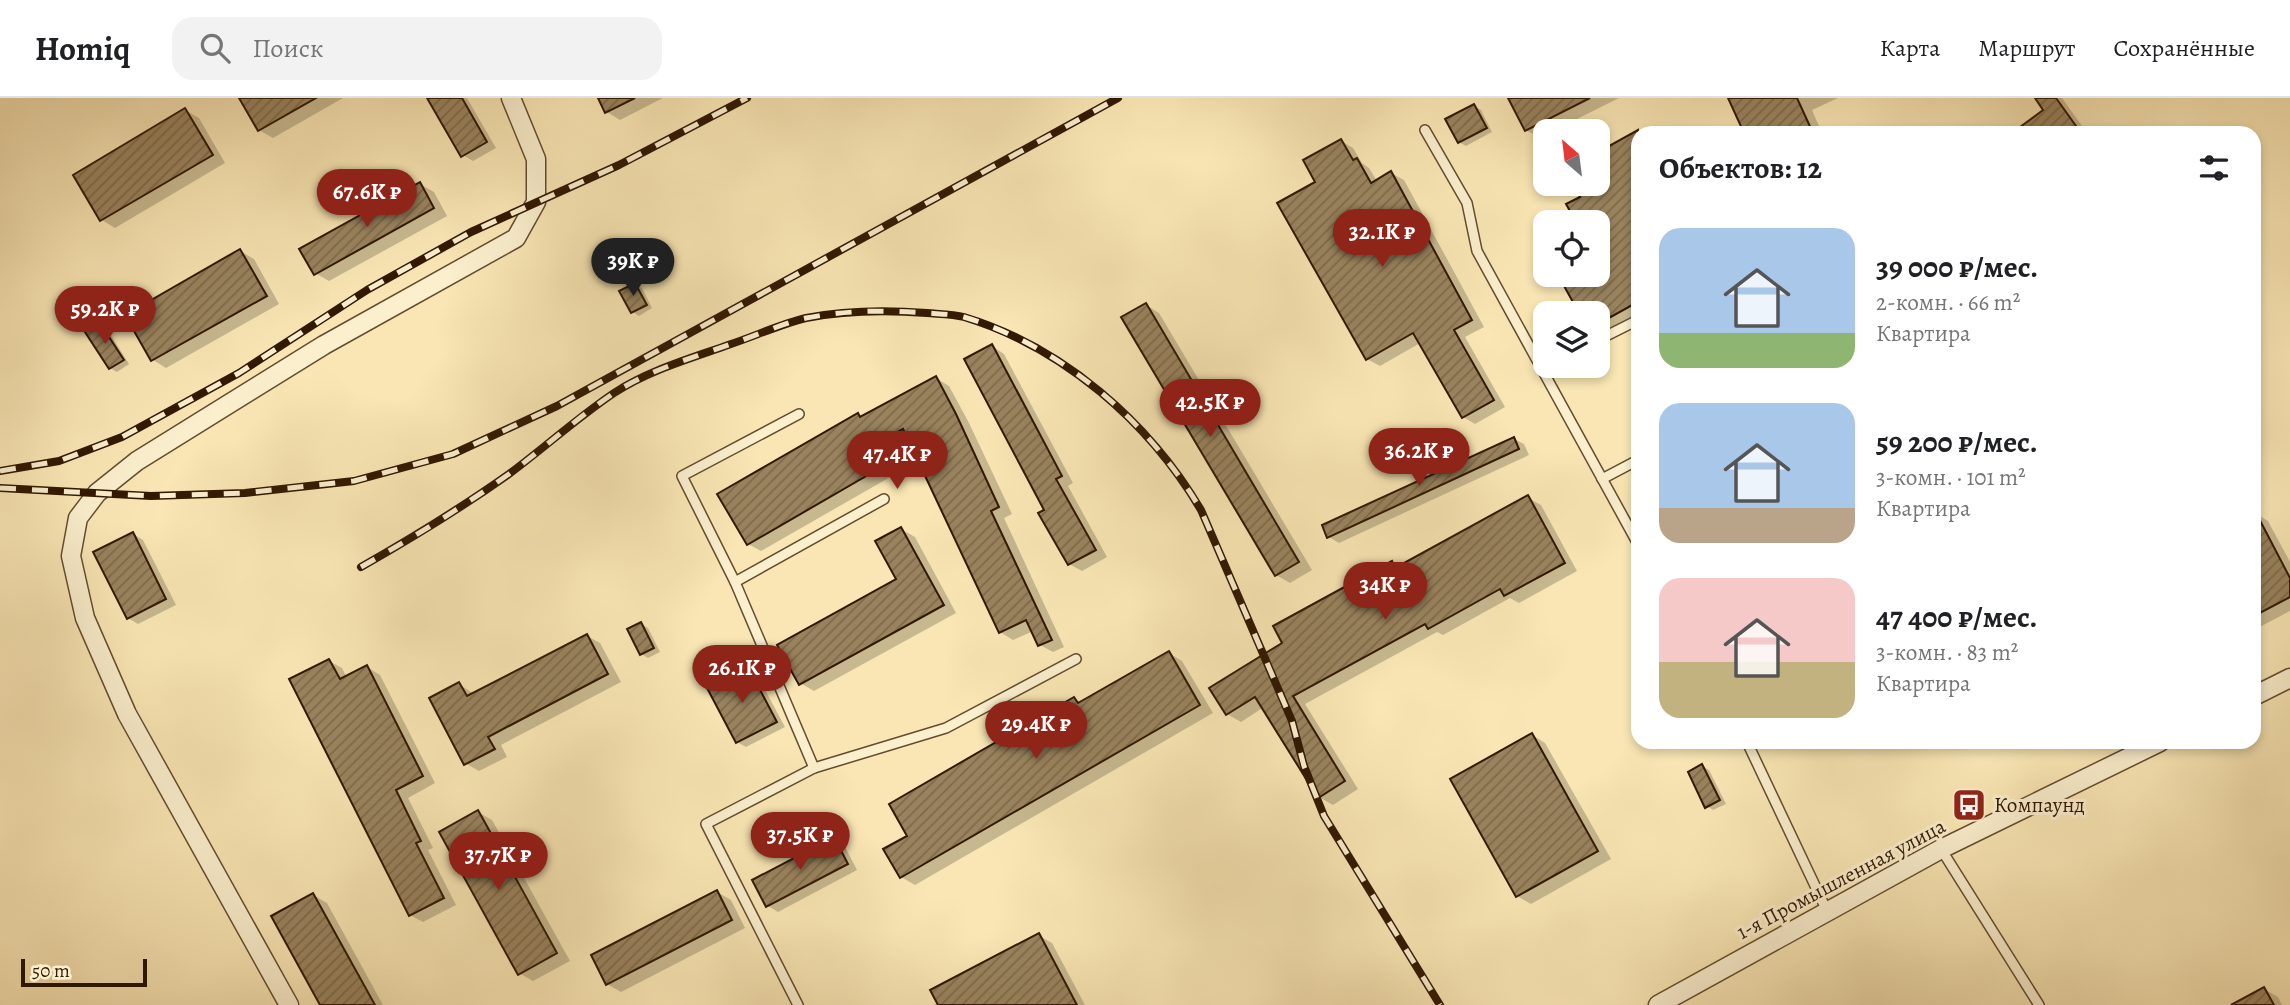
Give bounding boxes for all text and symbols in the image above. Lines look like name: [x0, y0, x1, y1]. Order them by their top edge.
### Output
search box: [172, 17, 662, 80]
text: Homiq: [35, 26, 130, 71]
icon: search: [196, 29, 234, 67]
text: Поиск: [252, 31, 323, 66]
text: Карта: [1880, 32, 1940, 64]
text: Маршрут: [1978, 32, 2076, 64]
text: Сохранённые: [2114, 32, 2255, 64]
north arrow: [1533, 119, 1610, 196]
map controls: [1533, 119, 1610, 378]
text: Объектов: 12: [1659, 148, 1822, 188]
icon: filters: [2195, 149, 2233, 187]
pin: 67.6K ₽: [302, 170, 432, 229]
text: 67.6K ₽: [333, 176, 401, 207]
pin: 32.1K ₽: [1317, 209, 1447, 269]
button: locate: [1533, 210, 1610, 287]
text: 32.1K ₽: [1349, 216, 1415, 247]
pin: 39K ₽: [584, 238, 682, 298]
text: 39K ₽: [607, 245, 659, 276]
text: 39 000 ₽/мес.: [1876, 247, 2038, 287]
icon: home: [1715, 256, 1799, 340]
pin: 59.2K ₽: [40, 286, 170, 346]
text: 2-комн. · 66 m²: [1876, 287, 2020, 318]
text: 59.2K ₽: [71, 293, 139, 324]
button: layers: [1533, 301, 1610, 378]
text: Квартира: [1876, 318, 1971, 349]
pin: 42.5K ₽: [1145, 380, 1275, 439]
text: 42.5K ₽: [1176, 386, 1244, 417]
text: 59 200 ₽/мес.: [1876, 422, 2038, 462]
pin: 36.2K ₽: [1354, 428, 1484, 488]
icon: home: [1715, 431, 1799, 515]
pin: 47.4K ₽: [832, 432, 962, 491]
text: 36.2K ₽: [1385, 435, 1453, 466]
text: 47.4K ₽: [863, 438, 931, 469]
text: 3-комн. · 101 m²: [1876, 462, 2026, 493]
text: Квартира: [1876, 493, 1971, 524]
pin: 34K ₽: [1336, 562, 1434, 622]
text: 34K ₽: [1359, 569, 1411, 600]
text: 47 400 ₽/мес.: [1876, 597, 2037, 637]
icon: home: [1715, 606, 1799, 690]
text: 3-комн. · 83 m²: [1876, 637, 2018, 668]
pin: 26.1K ₽: [677, 646, 807, 705]
text: 26.1K ₽: [708, 652, 776, 683]
text: Квартира: [1876, 668, 1971, 699]
pin: 29.4K ₽: [971, 702, 1101, 761]
text: 29.4K ₽: [1001, 708, 1071, 739]
bus stop icon: Компаунд: [1950, 786, 1988, 824]
place label: Компаунд: [1994, 791, 2085, 819]
pin: 37.5K ₽: [735, 812, 865, 872]
street label: 1-я Промышленная улица: [1732, 812, 1951, 946]
text: 37.5K ₽: [767, 819, 833, 850]
pin: 37.7K ₽: [433, 832, 563, 892]
text: 37.7K ₽: [465, 839, 531, 870]
scale bar: [21, 956, 147, 988]
text: 50 m: [32, 958, 70, 984]

